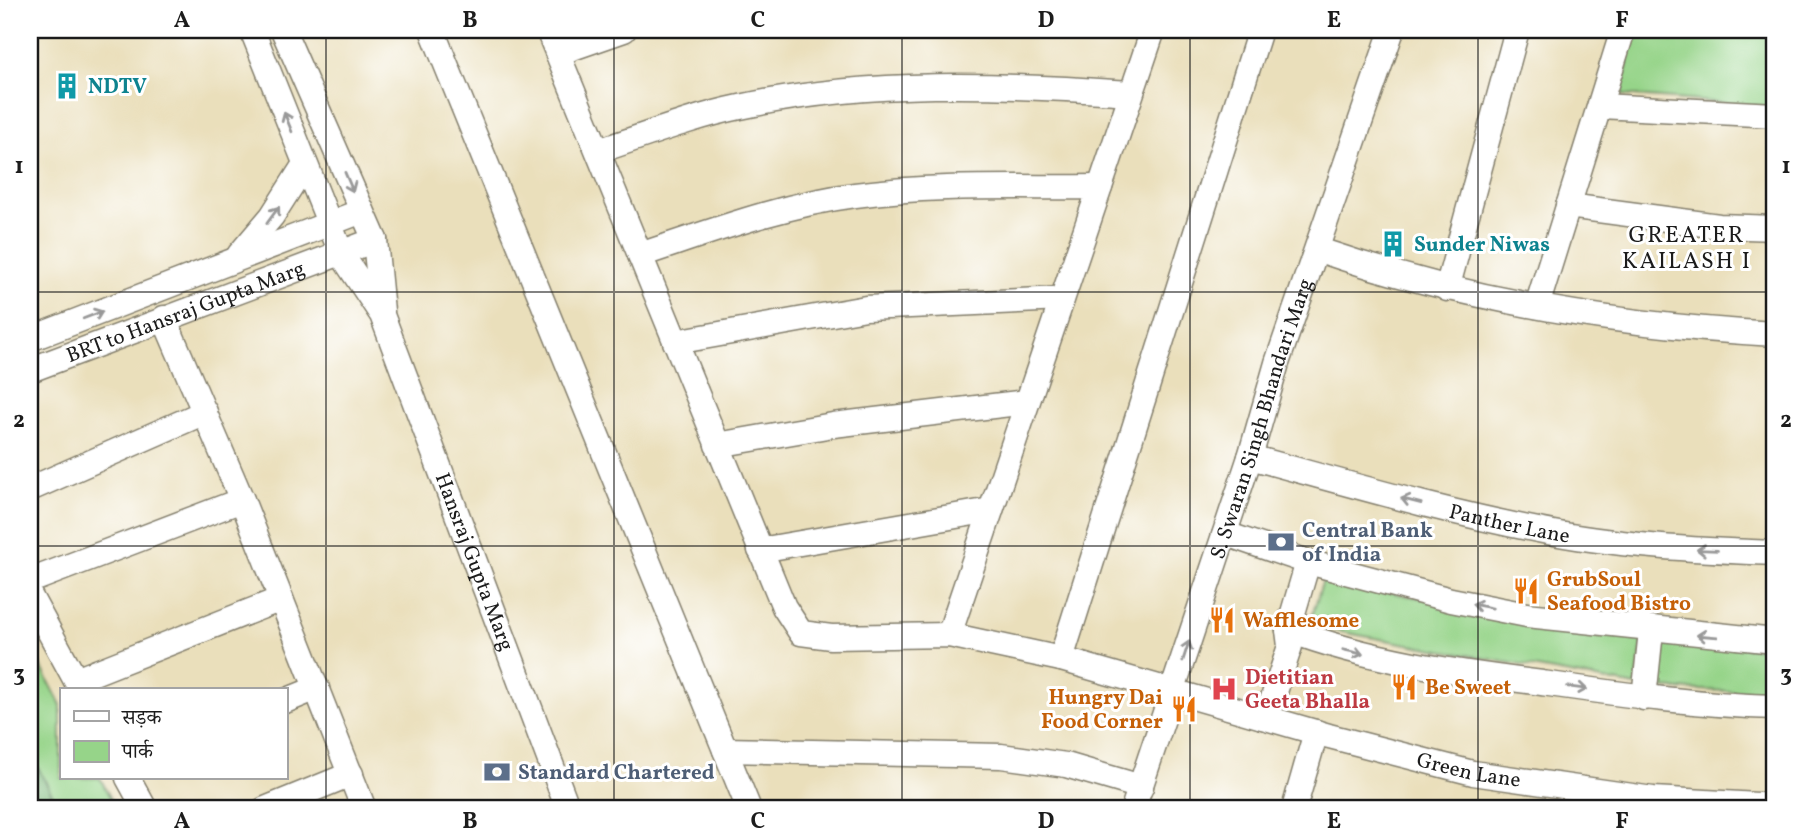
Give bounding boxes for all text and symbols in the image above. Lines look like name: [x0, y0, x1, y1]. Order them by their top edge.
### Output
text: A: [174, 5, 190, 37]
text: B: [462, 5, 478, 37]
text: C: [751, 5, 765, 37]
text: D: [1038, 5, 1055, 37]
text: E: [1327, 5, 1341, 37]
text: F: [1615, 5, 1629, 37]
building icon: NDTV: [52, 71, 82, 101]
place label: NDTV: [88, 73, 147, 102]
one-way arrow: [281, 111, 294, 133]
text: 1: [14, 151, 24, 183]
text: 1: [1781, 151, 1791, 183]
one-way arrow: [343, 171, 356, 192]
one-way arrow: [266, 206, 280, 225]
district label: GREATER KAILASH I: [1622, 220, 1752, 278]
building icon: Sunder Niwas: [1378, 229, 1408, 259]
place label: Sunder Niwas: [1414, 231, 1550, 260]
street label: BRT to Hansraj Gupta Marg: [63, 255, 309, 371]
street label: S. Swaran Singh Bhandari Marg: [1204, 275, 1321, 563]
one-way arrow: [82, 307, 104, 320]
text: 2: [13, 405, 25, 437]
text: 2: [1780, 405, 1792, 437]
street label: Hansraj Gupta Marg: [427, 469, 520, 655]
one-way arrow: [1400, 494, 1422, 507]
street label: Panther Lane: [1446, 498, 1572, 552]
place label: Central Bank of India: [1302, 517, 1433, 570]
bank icon: Central Bank of India: [1266, 527, 1296, 557]
one-way arrow: [1696, 544, 1719, 557]
place label: GrubSoul Seafood Bistro: [1547, 566, 1691, 619]
restaurant icon: GrubSoul Seafood Bistro: [1511, 576, 1541, 606]
one-way arrow: [1471, 599, 1494, 613]
restaurant icon: Wafflesome: [1207, 605, 1237, 635]
place label: Wafflesome: [1243, 607, 1359, 636]
one-way arrow: [1696, 629, 1719, 642]
one-way arrow: [1180, 641, 1193, 663]
one-way arrow: [1341, 645, 1364, 659]
text: 3: [13, 659, 25, 691]
text: 3: [1780, 659, 1792, 691]
place label: Dietitian Geeta Bhalla: [1245, 664, 1370, 717]
restaurant icon: Be Sweet: [1389, 672, 1419, 702]
hospital icon: Dietitian Geeta Bhalla: [1209, 674, 1239, 704]
place label: Be Sweet: [1425, 674, 1511, 703]
one-way arrow: [1565, 682, 1588, 695]
place label: Hungry Dai Food Corner: [1041, 684, 1163, 737]
legend: [60, 688, 287, 780]
restaurant icon: Hungry Dai Food Corner: [1169, 694, 1199, 724]
text: सड़क: [121, 704, 162, 733]
text: पार्क: [121, 738, 154, 767]
street label: Green Lane: [1413, 746, 1522, 796]
bank icon: Standard Chartered: [482, 757, 512, 787]
place label: Standard Chartered: [518, 759, 715, 788]
text: A: [174, 806, 190, 838]
text: B: [462, 806, 478, 838]
text: C: [751, 806, 765, 838]
text: D: [1038, 806, 1055, 838]
text: E: [1327, 806, 1341, 838]
text: F: [1615, 806, 1629, 838]

